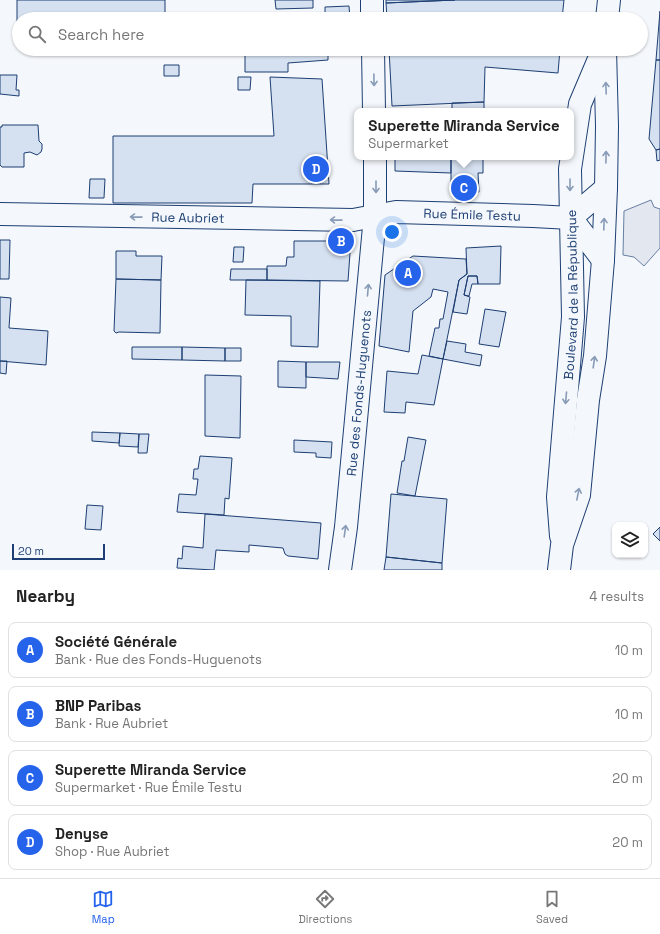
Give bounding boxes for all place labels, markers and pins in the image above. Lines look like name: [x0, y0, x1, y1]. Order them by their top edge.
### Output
pin: D: [303, 154, 329, 184]
pin: C: [451, 173, 477, 203]
pin: B: [328, 226, 354, 256]
pin: A: [395, 258, 421, 288]

